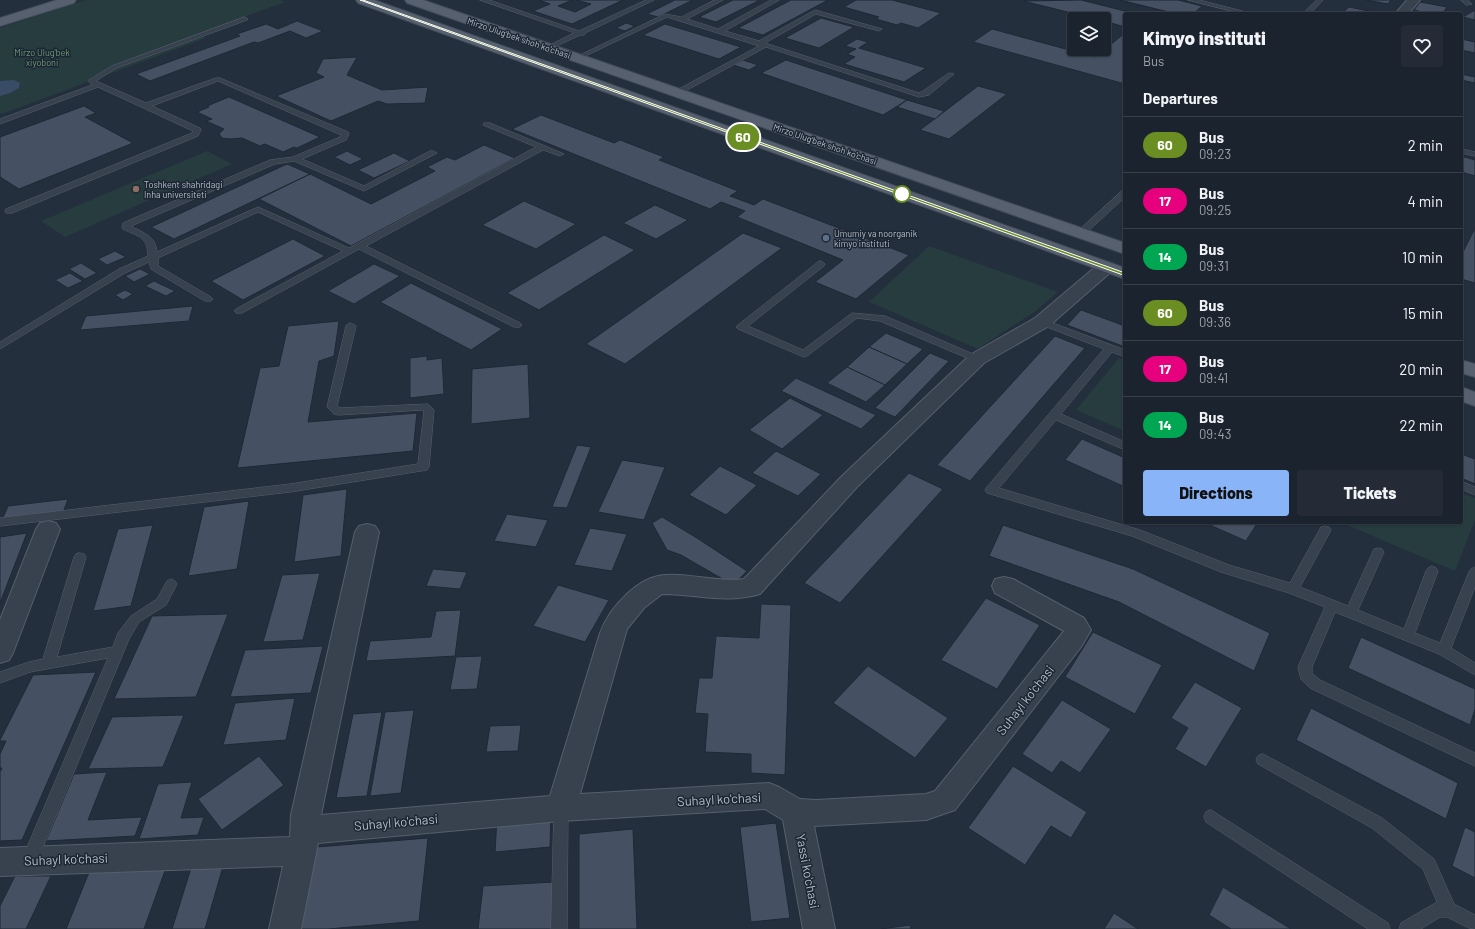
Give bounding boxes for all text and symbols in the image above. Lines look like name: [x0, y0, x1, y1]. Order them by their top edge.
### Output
map controls: [1067, 12, 1111, 56]
button: layers: [1067, 12, 1111, 56]
street label: Mirzo Ulug'bek shoh ko'chasi: [466, 15, 572, 61]
button: heart: [1401, 25, 1443, 67]
text: Kimyo instituti: [1143, 26, 1266, 49]
park label: Mirzo Ulug'bek xiyoboni: [14, 47, 70, 68]
text: Bus: [1143, 53, 1164, 69]
text: Departures: [1143, 89, 1218, 107]
street label: Mirzo Ulug'bek shoh ko'chasi: [772, 121, 878, 167]
line badge: 60: [725, 124, 761, 150]
text: 60: [735, 128, 751, 145]
text: Bus: [1199, 128, 1224, 146]
text: 60: [1157, 136, 1173, 153]
text: 2 min: [1408, 136, 1443, 154]
text: 09:23: [1199, 146, 1231, 162]
place label: Toshkent shahridagi Inha universiteti: [144, 179, 222, 200]
marker: Toshkent shahridagi Inha universiteti: [131, 184, 141, 194]
text: Bus: [1199, 184, 1224, 202]
unlabelled marker: [893, 185, 911, 203]
text: 17: [1159, 192, 1171, 209]
text: 4 min: [1407, 192, 1443, 210]
text: 09:25: [1199, 202, 1231, 218]
place label: Umumiy va noorganik kimyo instituti: [834, 228, 918, 249]
marker: Umumiy va noorganik kimyo instituti: [821, 233, 831, 243]
text: Bus: [1199, 240, 1224, 258]
text: 14: [1158, 248, 1172, 265]
text: 10 min: [1402, 248, 1443, 266]
text: 09:31: [1199, 258, 1229, 274]
text: Bus: [1199, 296, 1224, 314]
text: 60: [1157, 304, 1173, 321]
text: 15 min: [1403, 304, 1443, 322]
text: 09:36: [1199, 314, 1231, 330]
text: Bus: [1199, 352, 1224, 370]
text: 17: [1159, 360, 1171, 377]
text: 20 min: [1399, 360, 1443, 378]
text: 09:41: [1199, 370, 1228, 386]
text: Bus: [1199, 408, 1224, 426]
text: 14: [1158, 416, 1172, 433]
text: 22 min: [1400, 416, 1443, 434]
text: 09:43: [1199, 426, 1231, 442]
button: Directions: [1143, 470, 1289, 516]
button: Tickets: [1297, 470, 1443, 516]
street label: Suhayl ko'chasi: [993, 662, 1057, 738]
street label: Suhayl ko'chasi: [677, 789, 761, 809]
street label: Suhayl ko'chasi: [353, 810, 439, 834]
street label: Yassi ko'chasi: [793, 832, 823, 910]
street label: Suhayl ko'chasi: [24, 850, 108, 868]

